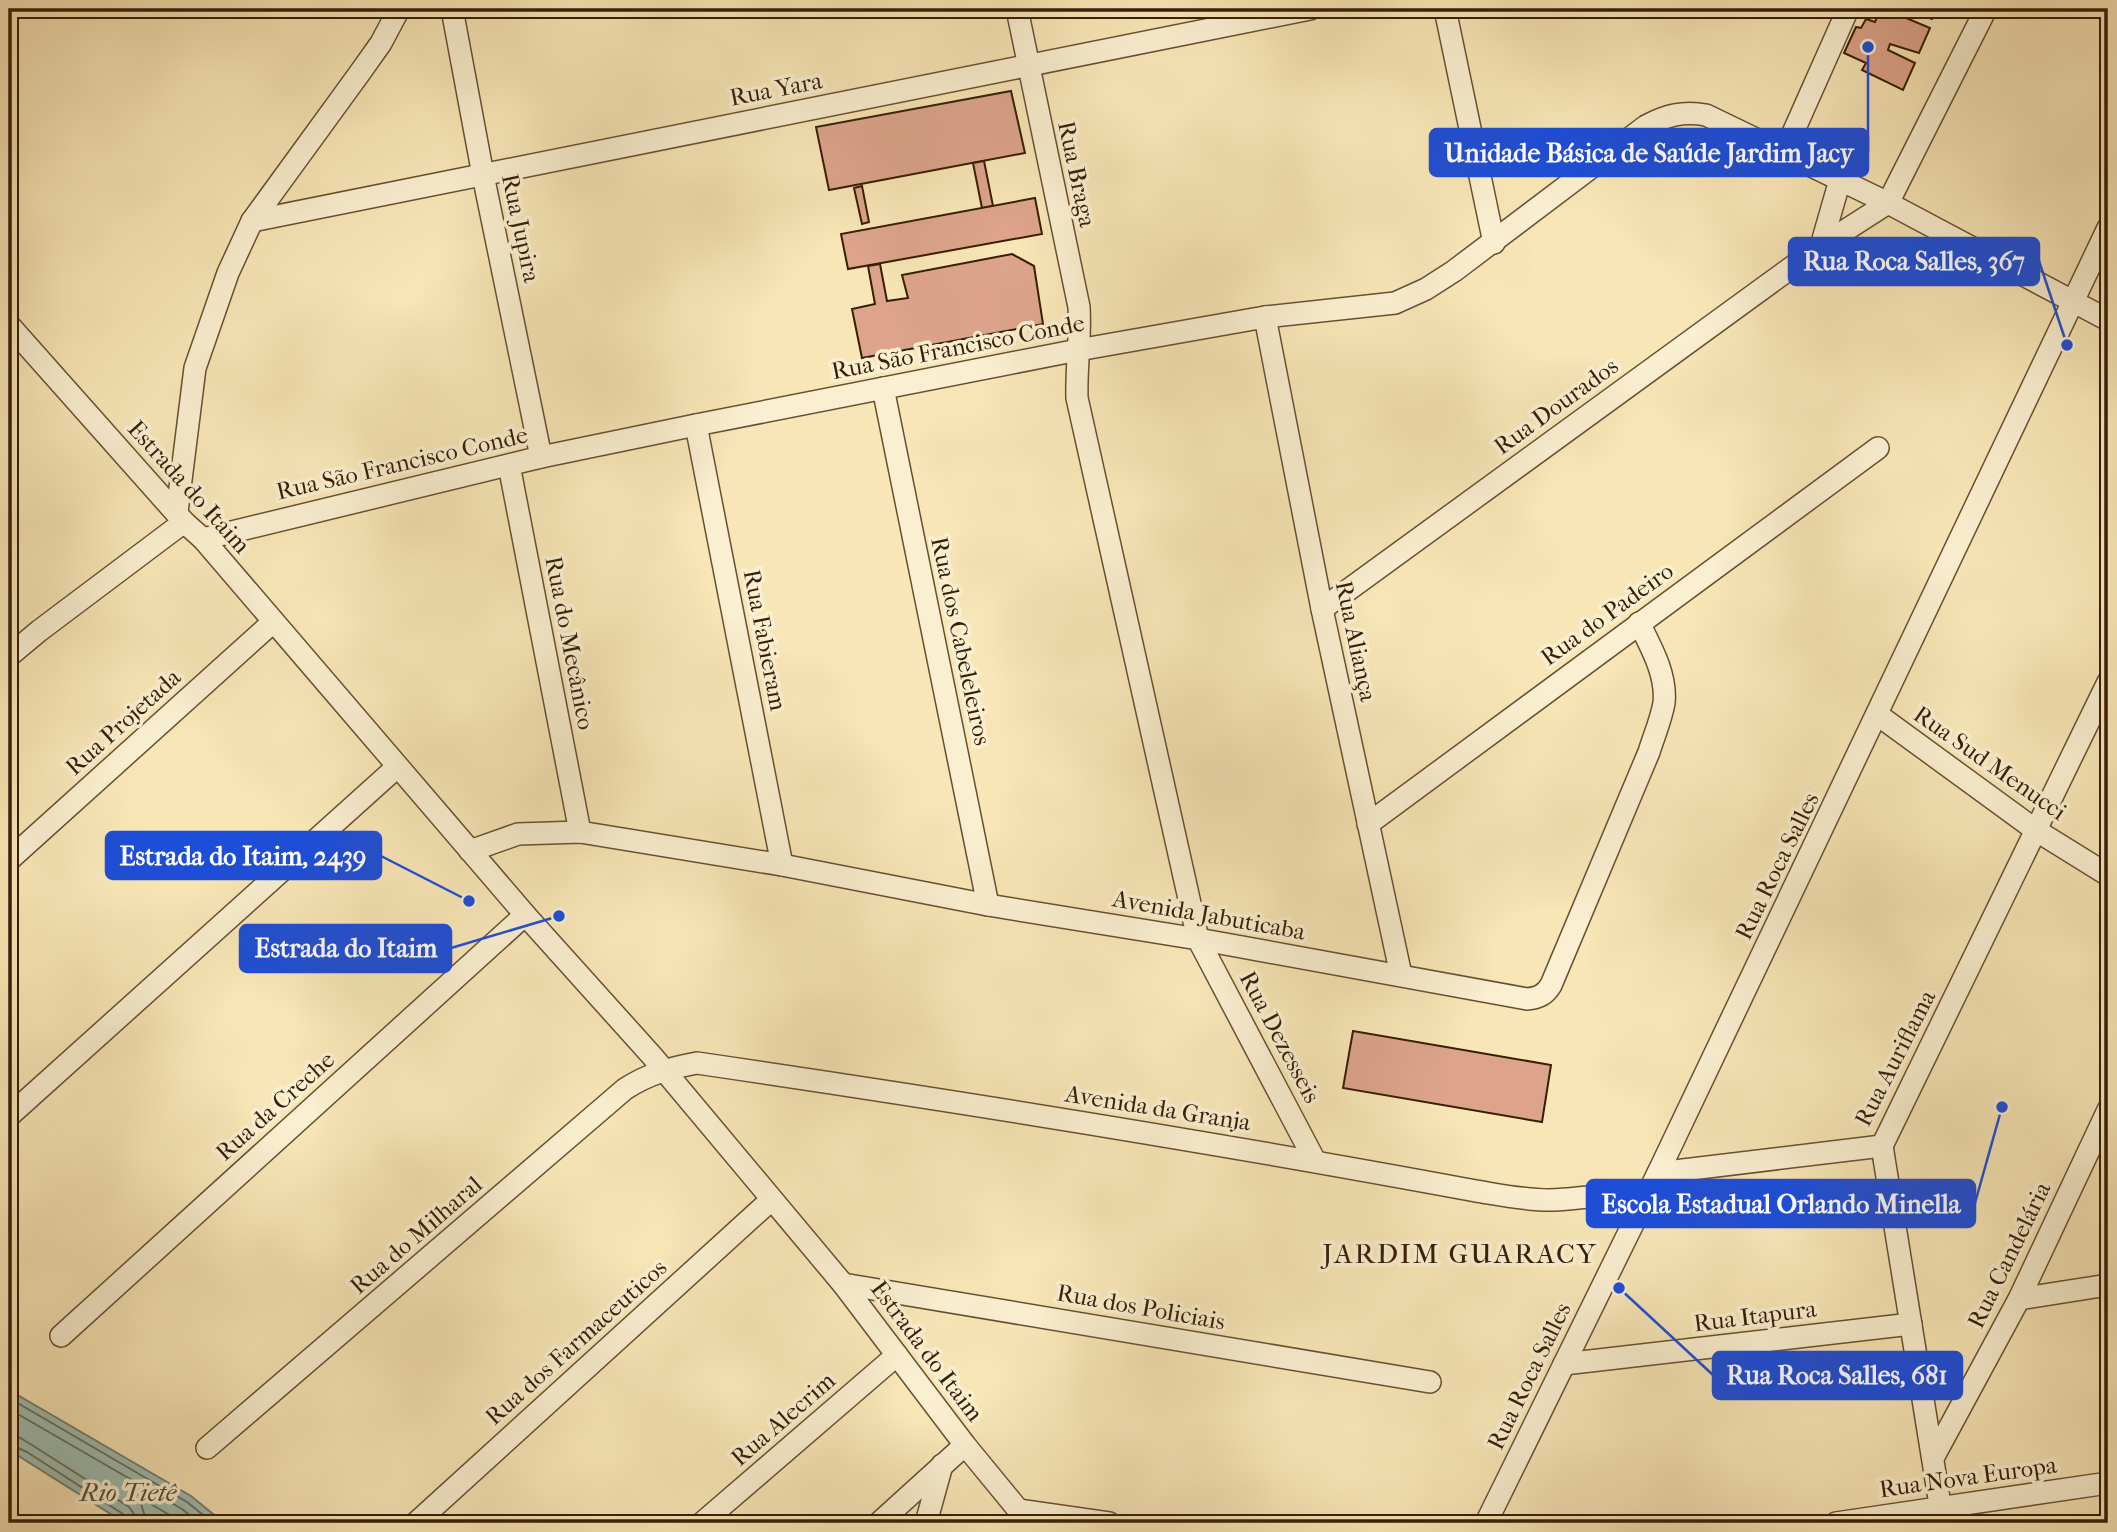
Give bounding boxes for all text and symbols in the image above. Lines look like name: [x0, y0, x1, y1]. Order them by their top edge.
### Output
street label: Rua Yara: [727, 66, 826, 112]
street label: Rua Braga: [1052, 118, 1102, 230]
callout: Unidade Básica de Saúde Jardim Jacy: [1430, 129, 1868, 176]
text: Unidade Básica de Saúde Jardim Jacy: [1443, 138, 1856, 169]
street label: Rua Jupira: [496, 171, 546, 286]
callout: Rua Roca Salles, 367: [1789, 238, 2039, 285]
text: Rua Roca Salles, 367: [1803, 246, 2025, 277]
street label: Rua São Francisco Conde: [829, 309, 1087, 385]
street label: Rua Dourados: [1489, 352, 1623, 460]
street label: Estrada do Itaim: [122, 415, 256, 559]
street label: Rua São Francisco Conde: [274, 420, 530, 506]
street label: Rua dos Cabeleleiros: [925, 534, 997, 748]
street label: Rua do Mecânico: [539, 554, 601, 732]
street label: Rua do Padeiro: [1535, 557, 1679, 671]
street label: Rua Fabieram: [738, 567, 792, 713]
street label: Rua Aliança: [1329, 578, 1383, 705]
street label: Rua Projetada: [60, 662, 187, 781]
street label: Rua Sud Menucci: [1908, 700, 2072, 826]
street label: Rua Roca Salles: [1729, 788, 1825, 944]
callout: Estrada do Itaim, 2439: [106, 832, 381, 879]
text: Estrada do Itaim, 2439: [120, 841, 366, 873]
street label: Avenida Jabuticaba: [1110, 884, 1308, 946]
callout: Estrada do Itaim: [240, 925, 451, 972]
text: Estrada do Itaim: [255, 933, 438, 964]
street label: Rua Dezesseis: [1234, 966, 1326, 1108]
street label: Rua Auriflama: [1849, 984, 1942, 1131]
street label: Rua da Creche: [210, 1045, 340, 1167]
street label: Avenida da Granja: [1062, 1079, 1254, 1137]
street label: Rua do Milharal: [344, 1170, 488, 1300]
street label: Rua Candelária: [1962, 1177, 2057, 1333]
callout: Escola Estadual Orlando Minella: [1587, 1180, 1975, 1227]
text: Escola Estadual Orlando Minella: [1601, 1189, 1962, 1220]
district label: JARDIM GUARACY: [1320, 1237, 1598, 1270]
street label: Rua dos Farmaceuticos: [480, 1253, 672, 1431]
street label: Estrada do Itaim: [865, 1275, 989, 1427]
street label: Rua dos Policiais: [1055, 1278, 1227, 1336]
street label: Rua Itapura: [1692, 1294, 1819, 1337]
street label: Rua Roca Salles: [1481, 1298, 1577, 1454]
callout: Rua Roca Salles, 681: [1713, 1352, 1962, 1399]
text: Rua Roca Salles, 681: [1727, 1360, 1948, 1391]
street label: Rua Alecrim: [725, 1366, 841, 1472]
street label: Rua Nova Europa: [1877, 1451, 2059, 1503]
water label: Rio Tietê: [78, 1477, 178, 1508]

